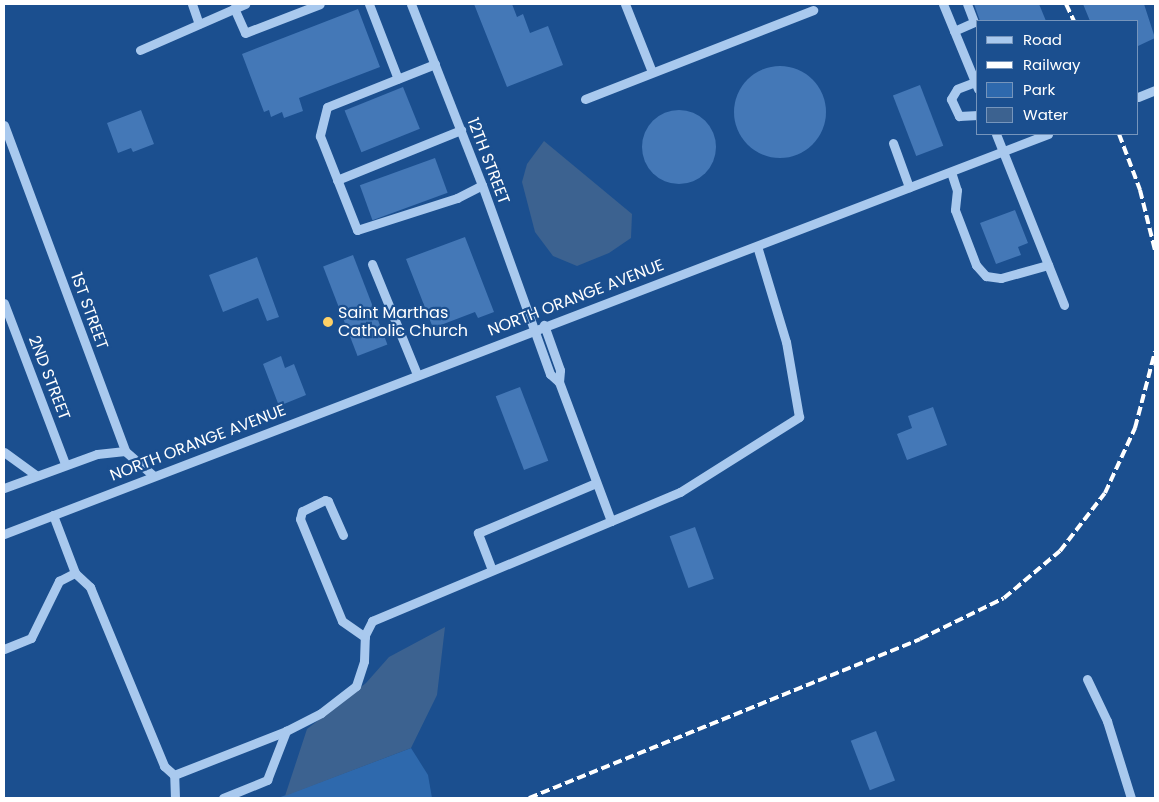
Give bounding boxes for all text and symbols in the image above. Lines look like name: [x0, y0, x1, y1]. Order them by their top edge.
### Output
legend: [976, 20, 1139, 135]
text: Road: [1023, 29, 1062, 50]
text: Railway: [1023, 54, 1081, 75]
text: Park: [1023, 79, 1055, 100]
text: Water: [1023, 104, 1068, 125]
street label: 12TH STREET: [463, 115, 513, 207]
street label: NORTH ORANGE AVENUE: [485, 256, 667, 340]
street label: 1ST STREET: [66, 270, 112, 352]
place label: Saint Marthas Catholic Church: [338, 303, 468, 341]
marker: Saint Marthas Catholic Church: [322, 316, 334, 328]
street label: 2ND STREET: [24, 333, 74, 423]
street label: NORTH ORANGE AVENUE: [107, 401, 289, 485]

